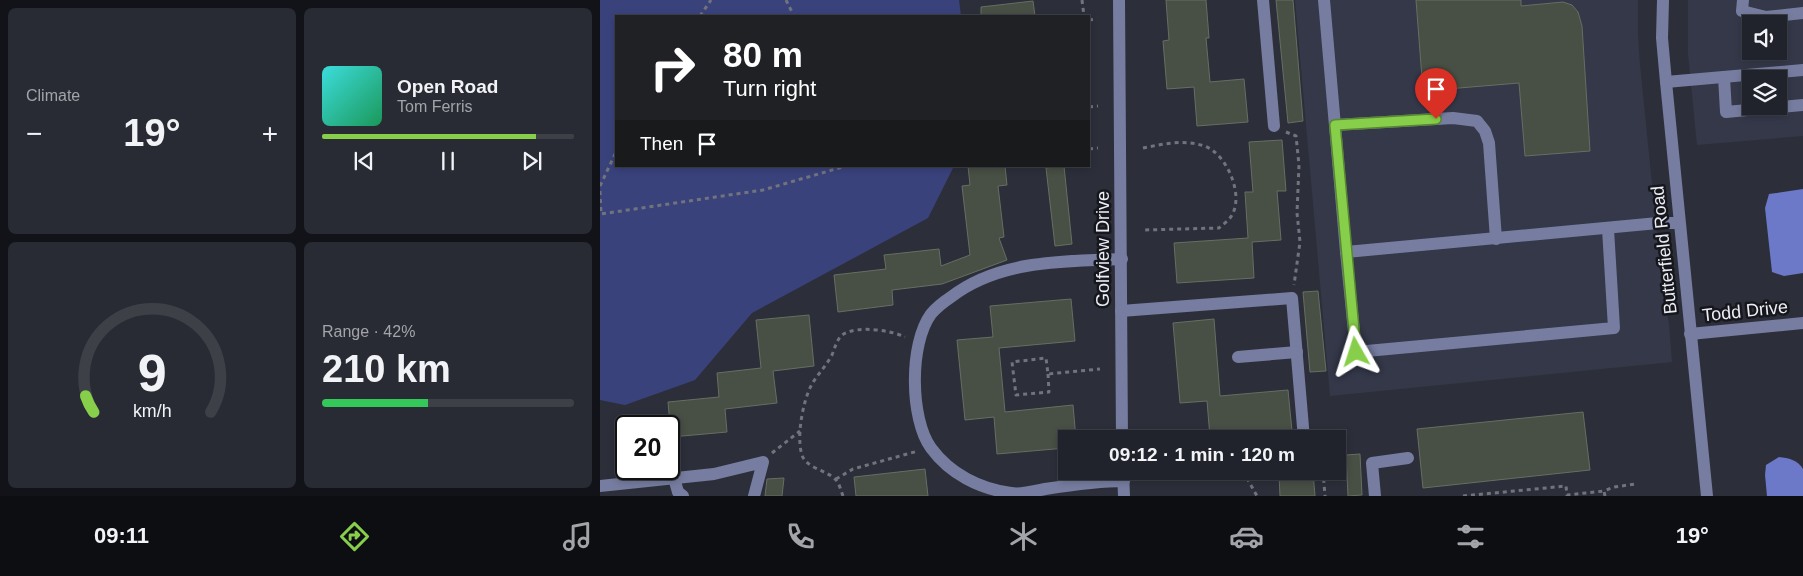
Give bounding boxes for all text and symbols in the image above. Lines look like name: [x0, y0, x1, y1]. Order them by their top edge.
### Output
map controls: [1742, 15, 1787, 115]
button: sound: [1742, 15, 1787, 60]
icon: right: [640, 35, 705, 100]
text: 80 m: [723, 35, 803, 74]
pin: [1415, 68, 1457, 119]
button: layers: [1742, 70, 1787, 115]
icon: arrive: [1422, 75, 1450, 103]
text: Open Road: [397, 76, 498, 97]
text: Turn right: [723, 76, 816, 101]
text: Climate: [26, 87, 80, 104]
text: Tom Ferris: [397, 98, 473, 115]
text: 19°: [123, 112, 181, 154]
text: −: [26, 118, 42, 149]
text: +: [262, 118, 278, 149]
icon: arrive: [693, 130, 721, 158]
text: Then: [640, 133, 683, 154]
icon: previous: [350, 147, 378, 175]
icon: pause: [434, 147, 462, 175]
icon: next: [518, 147, 546, 175]
street label: Butterfield Road: [1647, 185, 1681, 315]
street label: Golfview Drive: [1093, 191, 1113, 307]
street label: Todd Drive: [1701, 297, 1789, 325]
text: Range · 42%: [322, 323, 415, 340]
position arrow: [1329, 325, 1381, 377]
text: 9: [138, 344, 166, 402]
text: 210 km: [322, 348, 451, 390]
text: km/h: [133, 401, 171, 421]
speed limit sign: 20: [615, 415, 680, 480]
text: 09:12 · 1 min · 120 m: [1109, 444, 1295, 465]
icon: directions: [337, 519, 372, 554]
icon: music: [560, 519, 595, 554]
icon: phone: [783, 519, 818, 554]
icon: climate: [1006, 519, 1041, 554]
icon: car: [1229, 519, 1264, 554]
icon: filters: [1453, 519, 1488, 554]
text: 09:11: [94, 523, 149, 548]
text: 19°: [1676, 523, 1709, 548]

